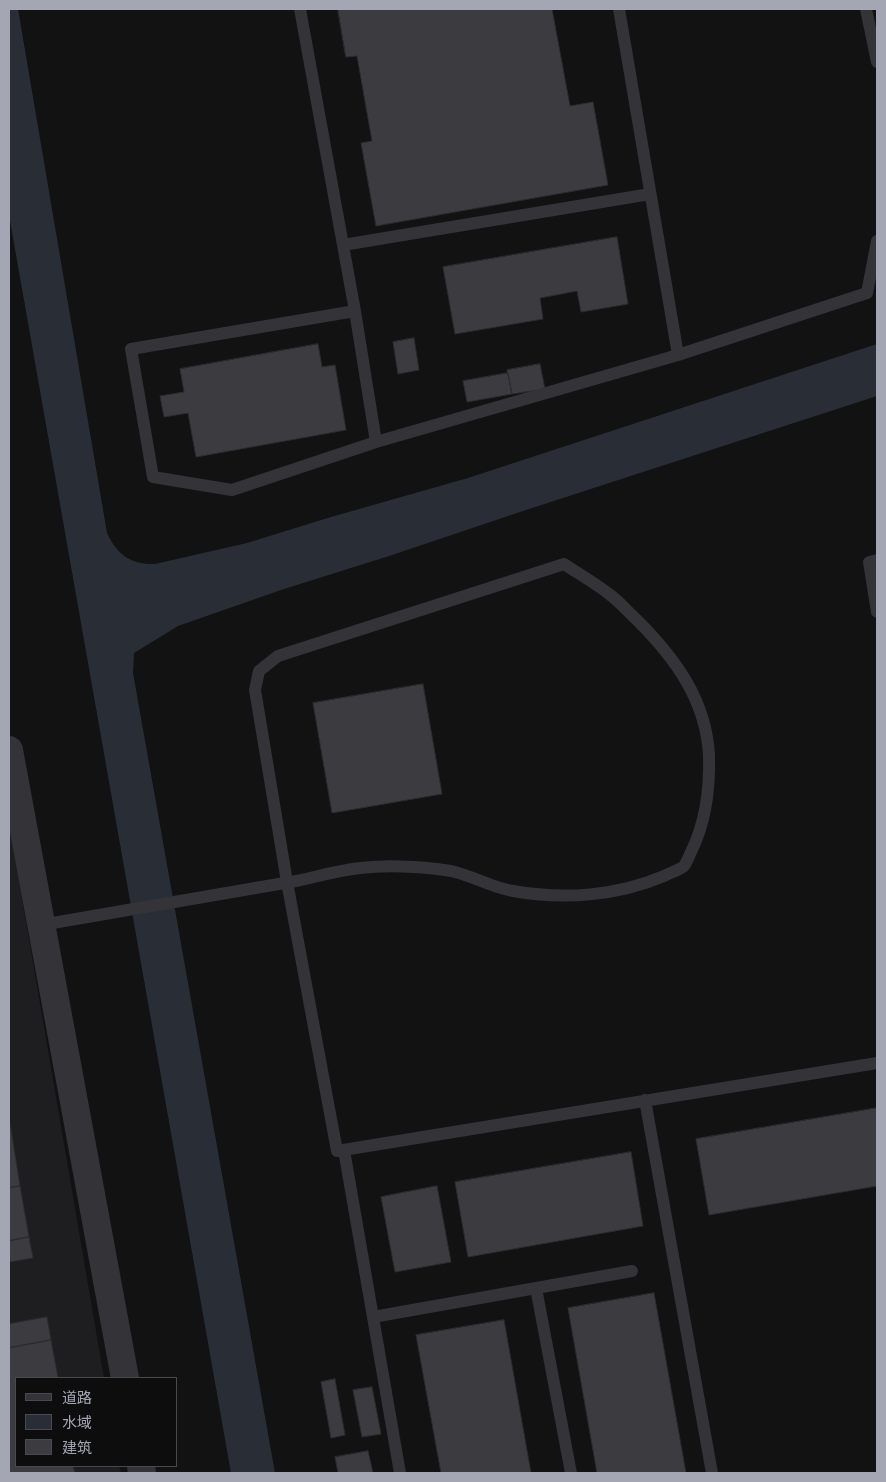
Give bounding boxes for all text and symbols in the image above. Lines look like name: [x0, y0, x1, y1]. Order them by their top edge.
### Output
legend: [15, 1377, 178, 1467]
text: 道路: [62, 1388, 92, 1407]
text: 水域: [62, 1413, 92, 1432]
text: 建筑: [62, 1438, 92, 1457]

